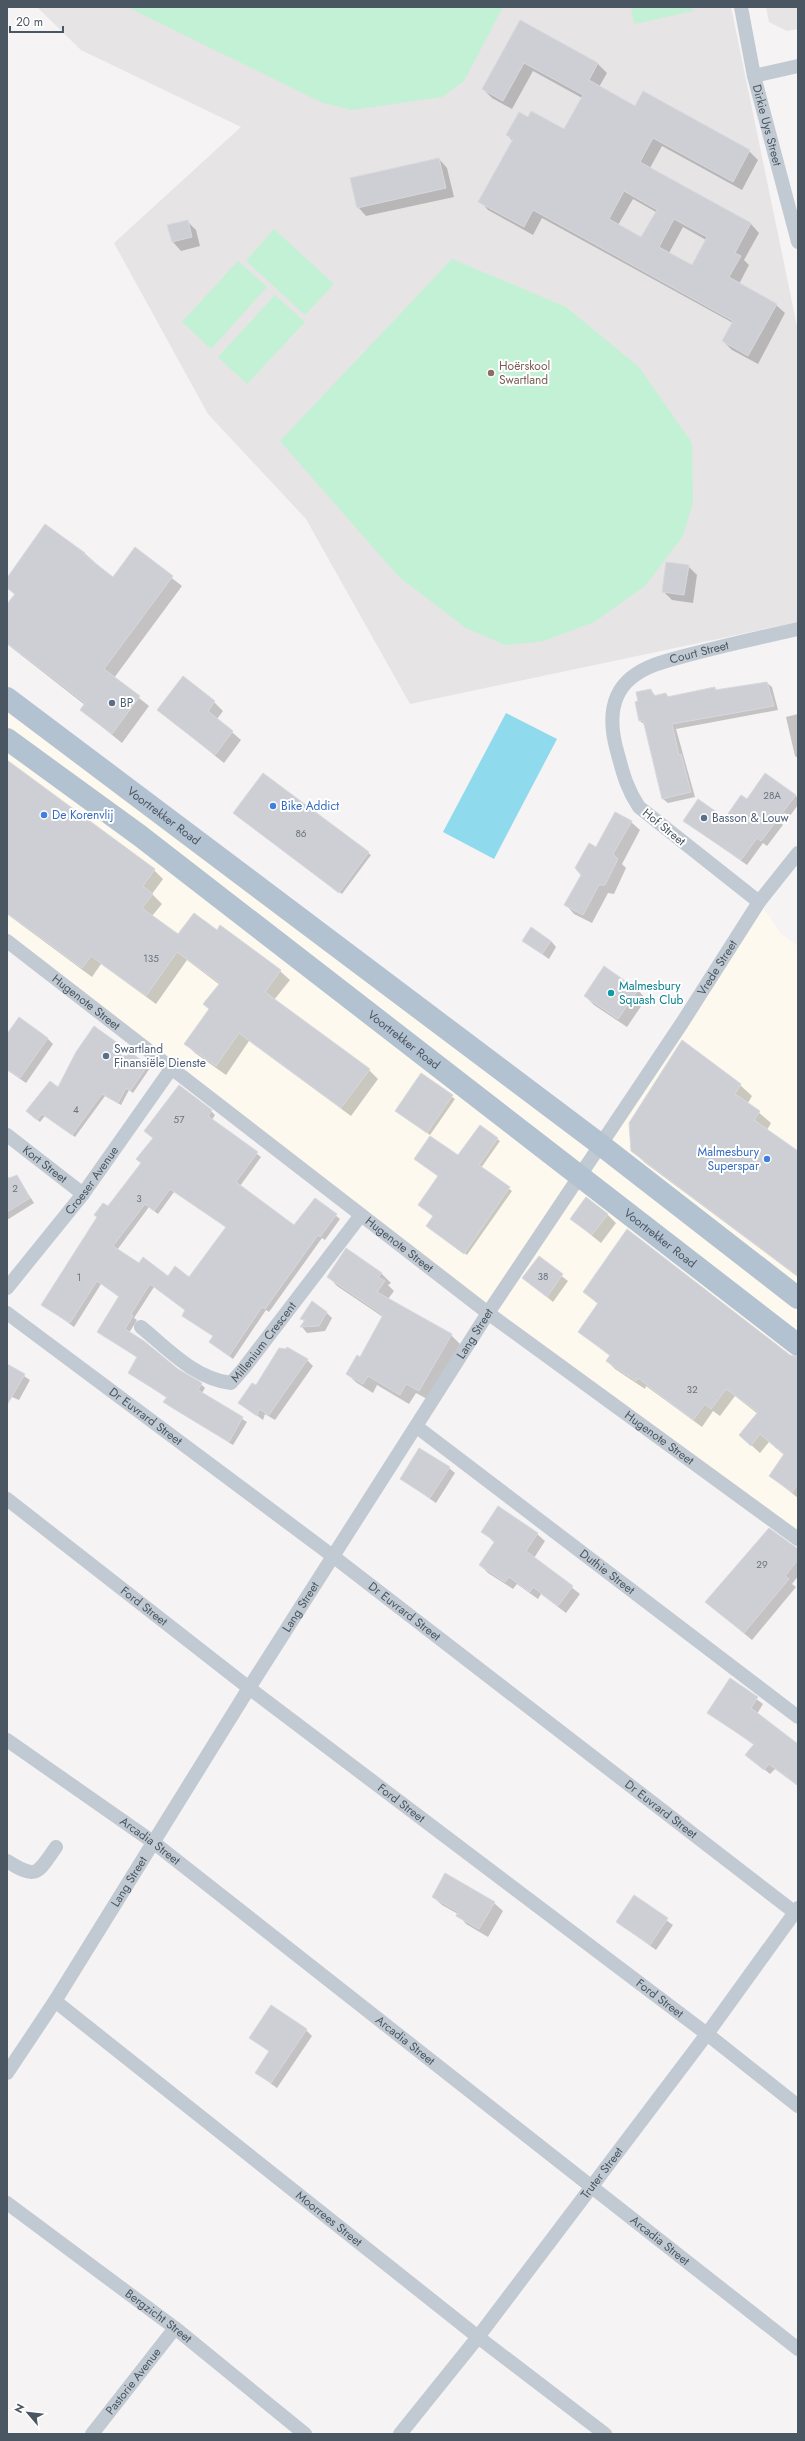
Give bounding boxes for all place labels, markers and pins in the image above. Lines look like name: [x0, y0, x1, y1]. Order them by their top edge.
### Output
place label: Hoërskool Swartland: [499, 357, 550, 389]
marker: Hoërskool Swartland: [486, 368, 496, 378]
place label: BP: [120, 694, 134, 712]
marker: BP: [107, 698, 117, 708]
place label: Bike Addict: [281, 797, 339, 815]
marker: Bike Addict: [268, 801, 278, 811]
place label: De Korenvlij: [52, 806, 113, 824]
place label: Basson & Louw: [712, 809, 790, 827]
marker: De Korenvlij: [39, 810, 49, 820]
marker: Basson & Louw: [699, 813, 709, 823]
place label: Malmesbury Squash Club: [619, 977, 684, 1009]
marker: Malmesbury Squash Club: [606, 988, 616, 998]
place label: Swartland Finansiële Dienste: [114, 1040, 206, 1072]
marker: Swartland Finansiële Dienste: [101, 1051, 111, 1061]
place label: Malmesbury Superspar: [697, 1143, 760, 1175]
marker: Malmesbury Superspar: [762, 1154, 772, 1164]

